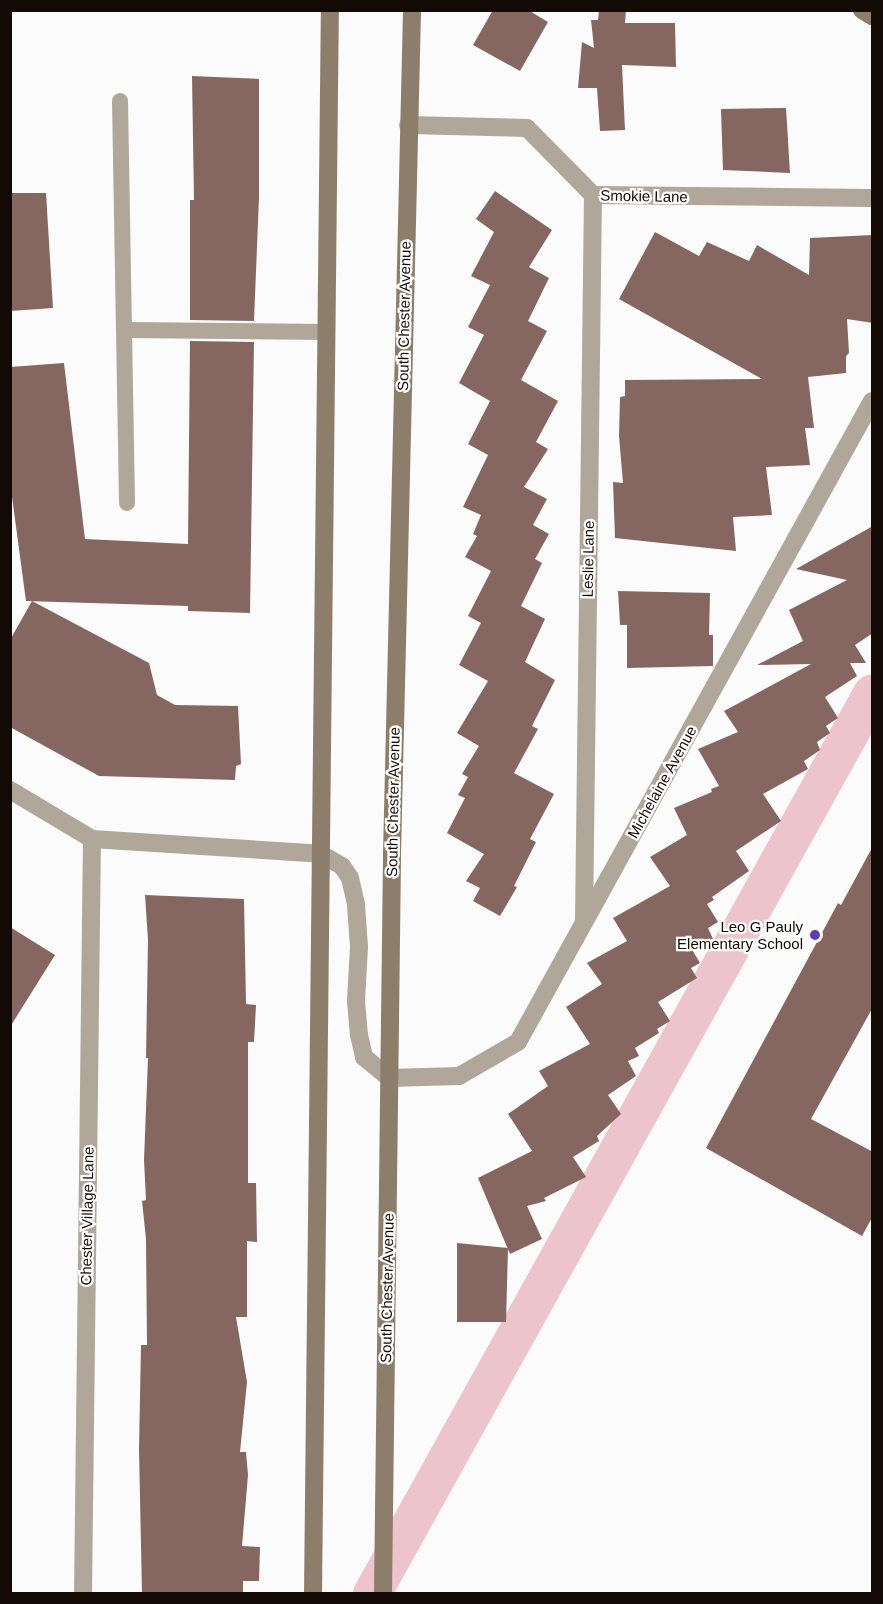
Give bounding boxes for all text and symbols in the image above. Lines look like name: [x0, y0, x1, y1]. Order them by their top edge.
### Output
street label: Smokie Lane: [600, 186, 688, 206]
street label: South Chester Avenue: [394, 241, 414, 391]
street label: Leslie Lane: [578, 520, 598, 598]
street label: Michelaine Avenue: [623, 722, 701, 842]
street label: South Chester Avenue: [383, 727, 403, 877]
place label: Leo G Pauly Elementary School: [677, 917, 803, 952]
marker: Leo G Pauly Elementary School: [808, 928, 822, 942]
street label: Chester Village Lane: [77, 1146, 97, 1286]
street label: South Chester Avenue: [377, 1213, 397, 1363]

